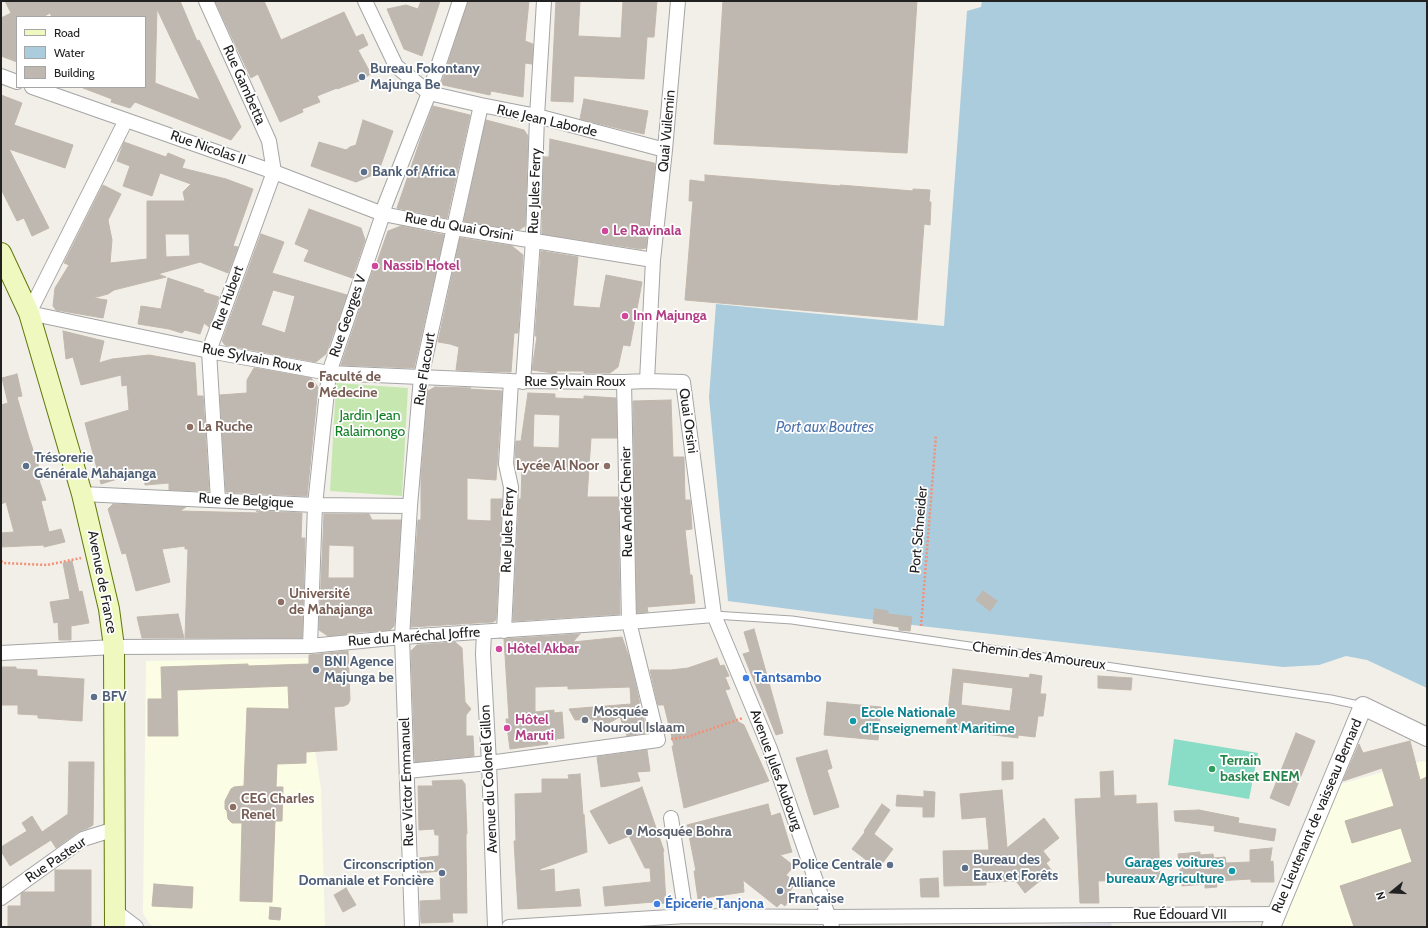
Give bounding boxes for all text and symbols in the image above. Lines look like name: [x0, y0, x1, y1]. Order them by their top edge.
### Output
legend: [16, 16, 146, 88]
text: Road: [54, 25, 80, 40]
street label: Rue Gambetta: [219, 43, 269, 127]
text: Water: [54, 45, 84, 60]
place label: Bureau Fokontany Majunga Be: [370, 61, 480, 94]
text: Building: [54, 65, 95, 80]
marker: Bureau Fokontany Majunga Be: [357, 72, 367, 82]
street label: Quai Vuilemin: [655, 89, 679, 173]
street label: Rue Jean Laborde: [495, 101, 599, 141]
street label: Rue Nicolas II: [168, 127, 248, 169]
street label: Rue Jules Ferry: [525, 148, 545, 234]
place label: Bank of Africa: [372, 164, 456, 180]
marker: Bank of Africa: [359, 167, 369, 177]
street label: Rue du Quai Orsini: [404, 209, 514, 245]
place label: Le Ravinala: [613, 223, 681, 239]
marker: Le Ravinala: [600, 226, 610, 236]
place label: Nassib Hotel: [383, 258, 460, 274]
marker: Nassib Hotel: [370, 261, 380, 271]
street label: Rue Hubert: [209, 264, 247, 332]
street label: Rue Georges V: [326, 273, 370, 359]
place label: Inn Majunga: [633, 308, 707, 324]
marker: Inn Majunga: [620, 311, 630, 321]
street label: Rue Flacourt: [411, 331, 439, 407]
street label: Rue Sylvain Roux: [201, 340, 303, 376]
place label: Faculté de Médecine: [319, 369, 381, 402]
street label: Rue Sylvain Roux: [524, 374, 626, 390]
marker: Faculté de Médecine: [306, 380, 316, 390]
street label: Quai Orsini: [675, 387, 701, 455]
park label: Jardin Jean Ralaimongo: [335, 408, 405, 440]
place label: La Ruche: [198, 419, 253, 435]
water label: Port aux Boutres: [776, 419, 874, 437]
marker: La Ruche: [185, 422, 195, 432]
street label: Rue André Chenier: [618, 447, 636, 557]
place label: Trésorerie Générale Mahajanga: [34, 450, 156, 482]
place label: Lycée Al Noor: [516, 458, 599, 474]
marker: Trésorerie Générale Mahajanga: [21, 461, 31, 471]
marker: Lycée Al Noor: [602, 461, 612, 471]
street label: Port Schneider: [907, 486, 931, 574]
street label: Rue Jules Ferry: [498, 487, 518, 573]
street label: Rue de Belgique: [198, 490, 294, 512]
street label: Avenue de France: [84, 529, 120, 635]
place label: Université de Mahajanga: [289, 586, 373, 618]
marker: Université de Mahajanga: [276, 597, 286, 607]
street label: Rue du Maréchal Joffre: [347, 624, 481, 650]
street label: Chemin des Amoureux: [971, 638, 1107, 674]
place label: Hôtel Akbar: [507, 641, 579, 657]
marker: Hôtel Akbar: [494, 644, 504, 654]
place label: BNI Agence Majunga be: [324, 654, 394, 686]
marker: BNI Agence Majunga be: [311, 665, 321, 675]
place label: Tantsambo: [754, 670, 821, 686]
marker: Tantsambo: [741, 673, 751, 683]
place label: BFV: [102, 689, 127, 705]
marker: BFV: [89, 692, 99, 702]
street label: Avenue du Colonel Gillon: [477, 704, 501, 854]
place label: Mosquée Nouroul Islaam: [593, 704, 685, 736]
place label: Ecole Nationale d'Enseignement Maritime: [861, 705, 1015, 738]
street label: Avenue Jules Aubourg: [746, 707, 806, 833]
place label: Hôtel Maruti: [515, 712, 554, 744]
marker: Mosquée Nouroul Islaam: [580, 715, 590, 725]
marker: Ecole Nationale d'Enseignement Maritime: [848, 716, 858, 726]
street label: Rue Lieutenant de vaisseau Bernard: [1268, 716, 1366, 916]
street label: Rue Victor Emmanuel: [396, 717, 418, 847]
marker: Hôtel Maruti: [502, 723, 512, 733]
place label: Terrain basket ENEM: [1220, 753, 1300, 786]
marker: Terrain basket ENEM: [1207, 764, 1217, 774]
place label: CEG Charles Renel: [241, 791, 314, 824]
marker: CEG Charles Renel: [228, 802, 238, 812]
place label: Mosquée Bohra: [637, 824, 732, 840]
marker: Mosquée Bohra: [624, 827, 634, 837]
street label: Rue Pasteur: [22, 834, 90, 886]
place label: Bureau des Eaux et Forêts: [973, 852, 1058, 884]
place label: Garages voitures bureaux Agriculture: [1106, 855, 1224, 888]
place label: Circonscription Domaniale et Foncière: [298, 857, 434, 890]
place label: Police Centrale: [792, 857, 882, 873]
marker: Police Centrale: [885, 860, 895, 870]
marker: Bureau des Eaux et Forêts: [960, 863, 970, 873]
marker: Garages voitures bureaux Agriculture: [1227, 866, 1237, 876]
marker: Circonscription Domaniale et Foncière: [437, 868, 447, 878]
north arrow: [1372, 872, 1412, 912]
place label: Alliance Française: [788, 875, 844, 908]
marker: Alliance Française: [775, 886, 785, 896]
text: N: [1373, 890, 1388, 902]
place label: Épicerie Tanjona: [665, 896, 764, 912]
marker: Épicerie Tanjona: [652, 899, 662, 909]
street label: Rue Édouard VII: [1133, 907, 1227, 923]

